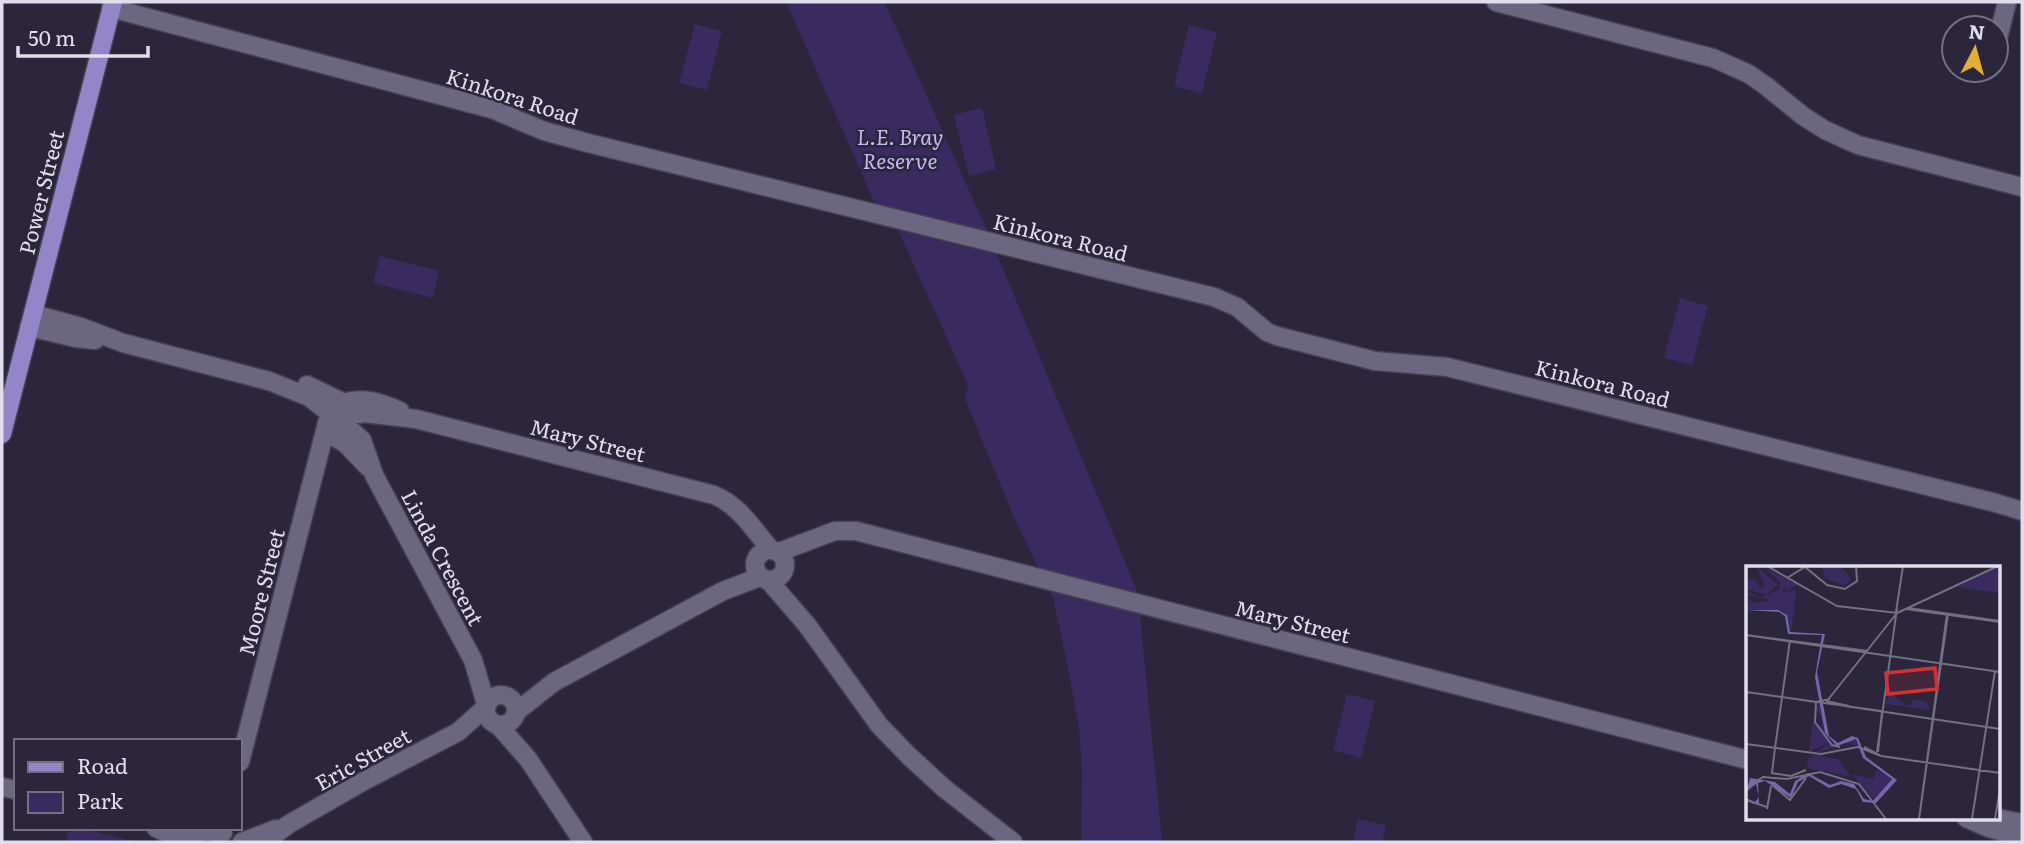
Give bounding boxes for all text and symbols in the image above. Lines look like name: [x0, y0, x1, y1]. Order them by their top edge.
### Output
scale bar: [18, 14, 147, 58]
north arrow: [1940, 14, 2010, 84]
text: N: [1967, 16, 1986, 46]
text: 50 m: [28, 21, 75, 52]
street label: Kinkora Road: [443, 59, 583, 131]
park label: L.E. Bray Reserve: [857, 120, 943, 175]
street label: Power Street: [10, 126, 71, 258]
street label: Kinkora Road: [990, 204, 1132, 268]
street label: Kinkora Road: [1532, 350, 1674, 414]
street label: Mary Street: [527, 410, 650, 468]
street label: Linda Crescent: [395, 484, 493, 631]
street label: Moore Street: [229, 525, 291, 659]
inset map: [1746, 566, 2000, 820]
street label: Mary Street: [1232, 591, 1355, 649]
street label: Eric Street: [309, 719, 416, 797]
legend: [14, 739, 242, 830]
text: Road: [77, 749, 128, 780]
text: Park: [77, 784, 123, 815]

